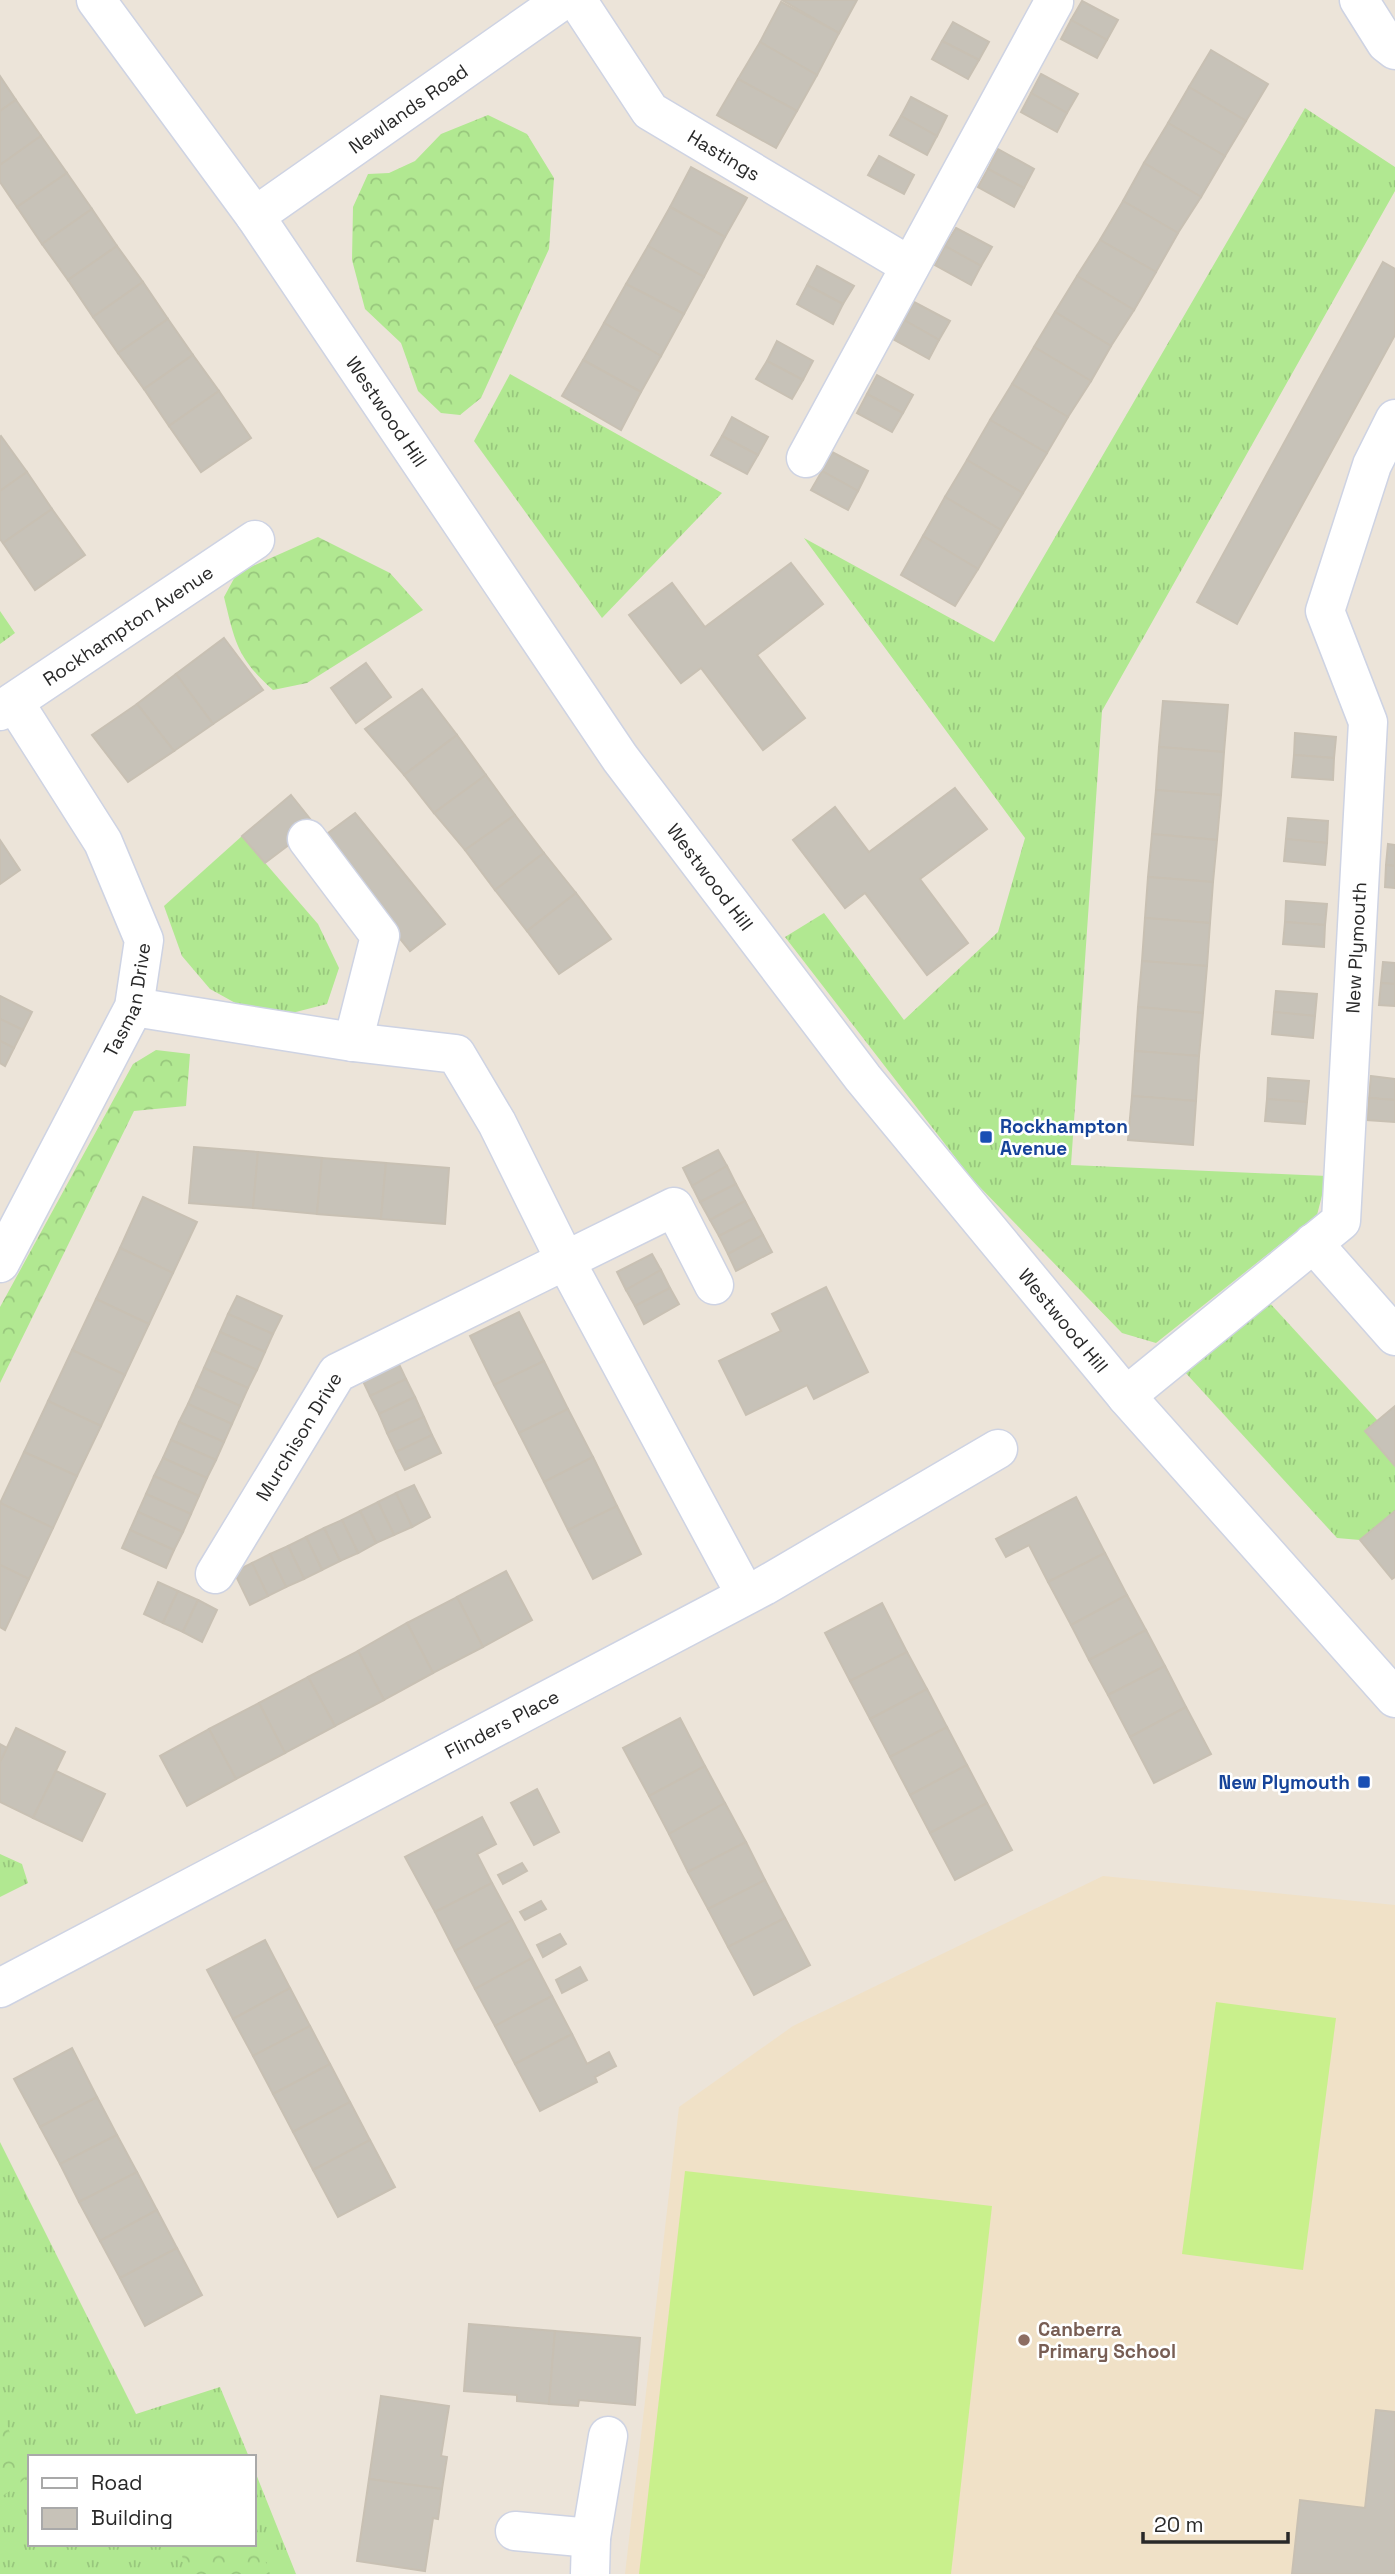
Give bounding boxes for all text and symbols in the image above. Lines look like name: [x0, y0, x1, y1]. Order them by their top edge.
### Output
street label: Newlands Road: [344, 58, 473, 159]
street label: Hastings: [683, 124, 765, 186]
street label: Westwood Hill: [341, 351, 433, 472]
street label: Rockhampton Avenue: [38, 559, 218, 691]
street label: Westwood Hill: [662, 818, 759, 936]
street label: New Plymouth: [1340, 881, 1372, 1014]
street label: Tasman Drive: [97, 941, 156, 1061]
place label: Rockhampton Avenue: [1000, 1114, 1128, 1161]
marker: Rockhampton Avenue: [978, 1129, 994, 1145]
street label: Westwood Hill: [1013, 1263, 1114, 1378]
street label: Murchison Drive: [250, 1367, 347, 1505]
street label: Flinders Place: [440, 1684, 563, 1764]
place label: New Plymouth: [1218, 1770, 1350, 1795]
marker: New Plymouth: [1356, 1774, 1372, 1790]
place label: Canberra Primary School: [1038, 2317, 1176, 2364]
marker: Canberra Primary School: [1016, 2332, 1032, 2348]
legend: [28, 2455, 256, 2546]
text: Road: [91, 2469, 143, 2496]
scale bar: [1143, 2500, 1288, 2544]
text: Building: [91, 2504, 173, 2531]
text: 20 m: [1154, 2511, 1204, 2538]

